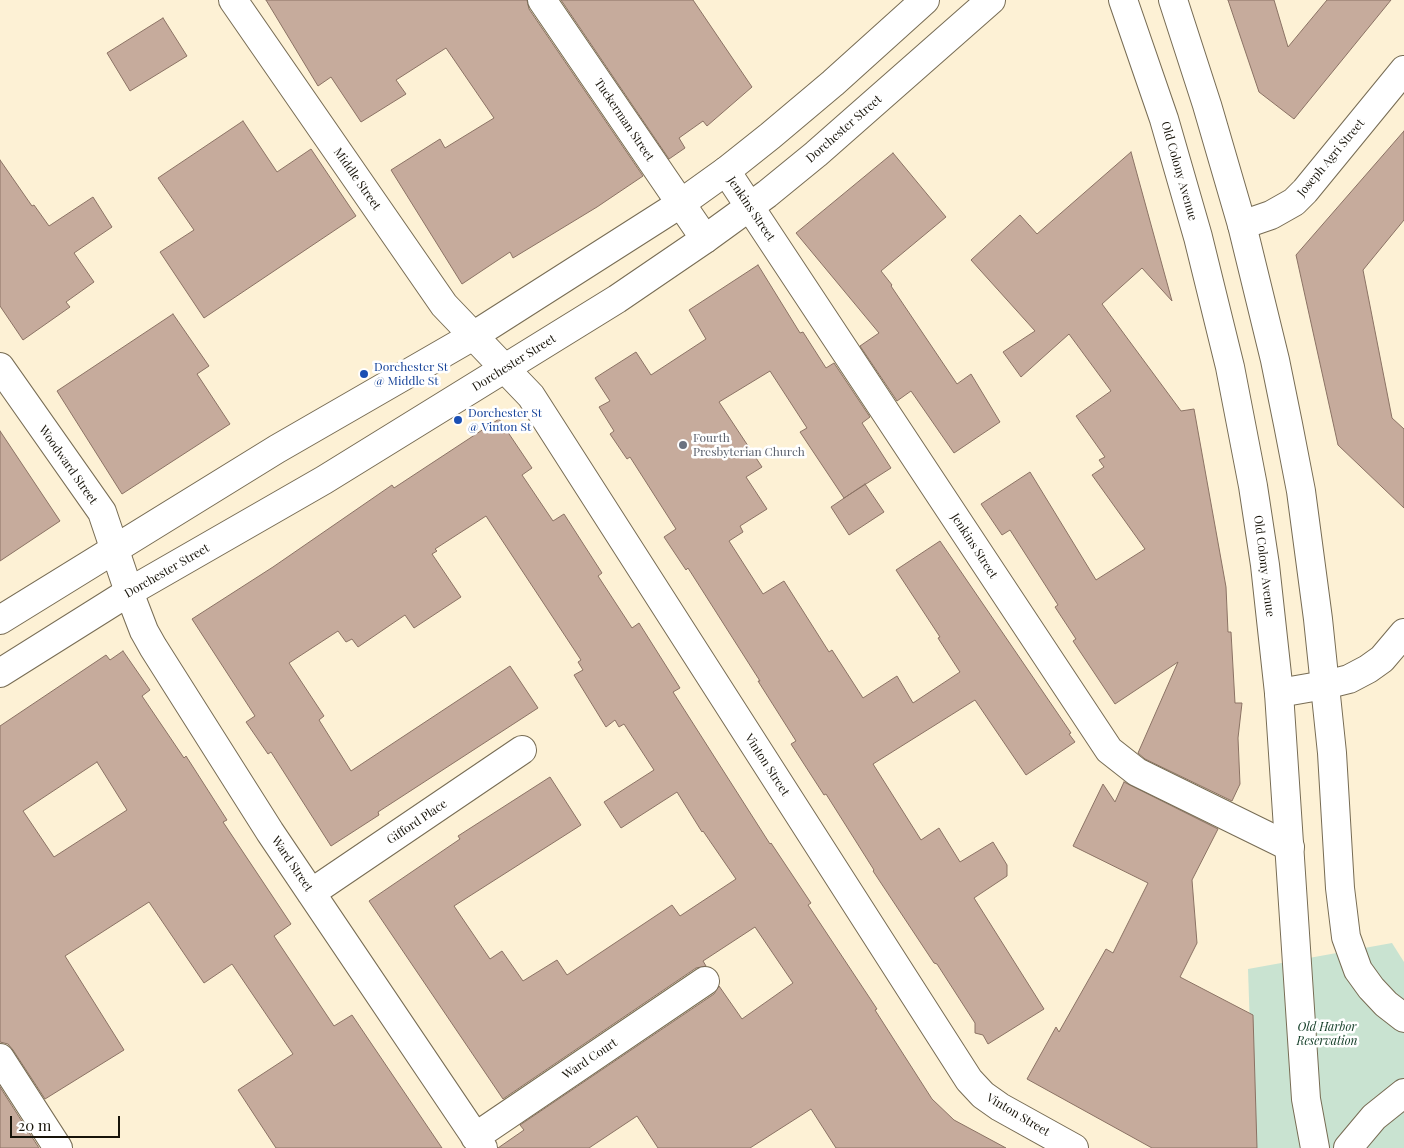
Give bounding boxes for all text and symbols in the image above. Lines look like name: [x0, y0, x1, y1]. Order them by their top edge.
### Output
street label: Tuckerman Street: [591, 76, 657, 164]
street label: Dorchester Street: [803, 92, 885, 166]
street label: Joseph Agri Street: [1294, 116, 1368, 200]
street label: Old Colony Avenue: [1158, 120, 1200, 222]
street label: Middle Street: [330, 145, 384, 213]
street label: Jenkins Street: [724, 174, 778, 244]
street label: Dorchester Street: [470, 332, 558, 394]
place label: Dorchester St @ Middle St: [374, 360, 448, 388]
marker: Dorchester St @ Middle St: [358, 368, 370, 380]
place label: Dorchester St @ Vinton St: [468, 406, 542, 434]
marker: Dorchester St @ Vinton St: [452, 414, 464, 426]
street label: Woodward Street: [36, 423, 100, 507]
place label: Fourth Presbyterian Church: [693, 431, 805, 459]
marker: Fourth Presbyterian Church: [677, 439, 689, 451]
street label: Jenkins Street: [948, 511, 1000, 581]
street label: Old Colony Avenue: [1251, 514, 1277, 618]
street label: Dorchester Street: [122, 541, 212, 601]
street label: Vinton Street: [742, 731, 792, 799]
street label: Gifford Place: [384, 797, 450, 847]
street label: Ward Street: [268, 834, 316, 894]
park label: Old Harbor Reservation: [1296, 1020, 1358, 1048]
street label: Ward Court: [560, 1036, 620, 1082]
street label: Vinton Street: [984, 1091, 1052, 1139]
scale bar: [12, 1106, 122, 1138]
text: 20 m: [18, 1115, 51, 1135]

